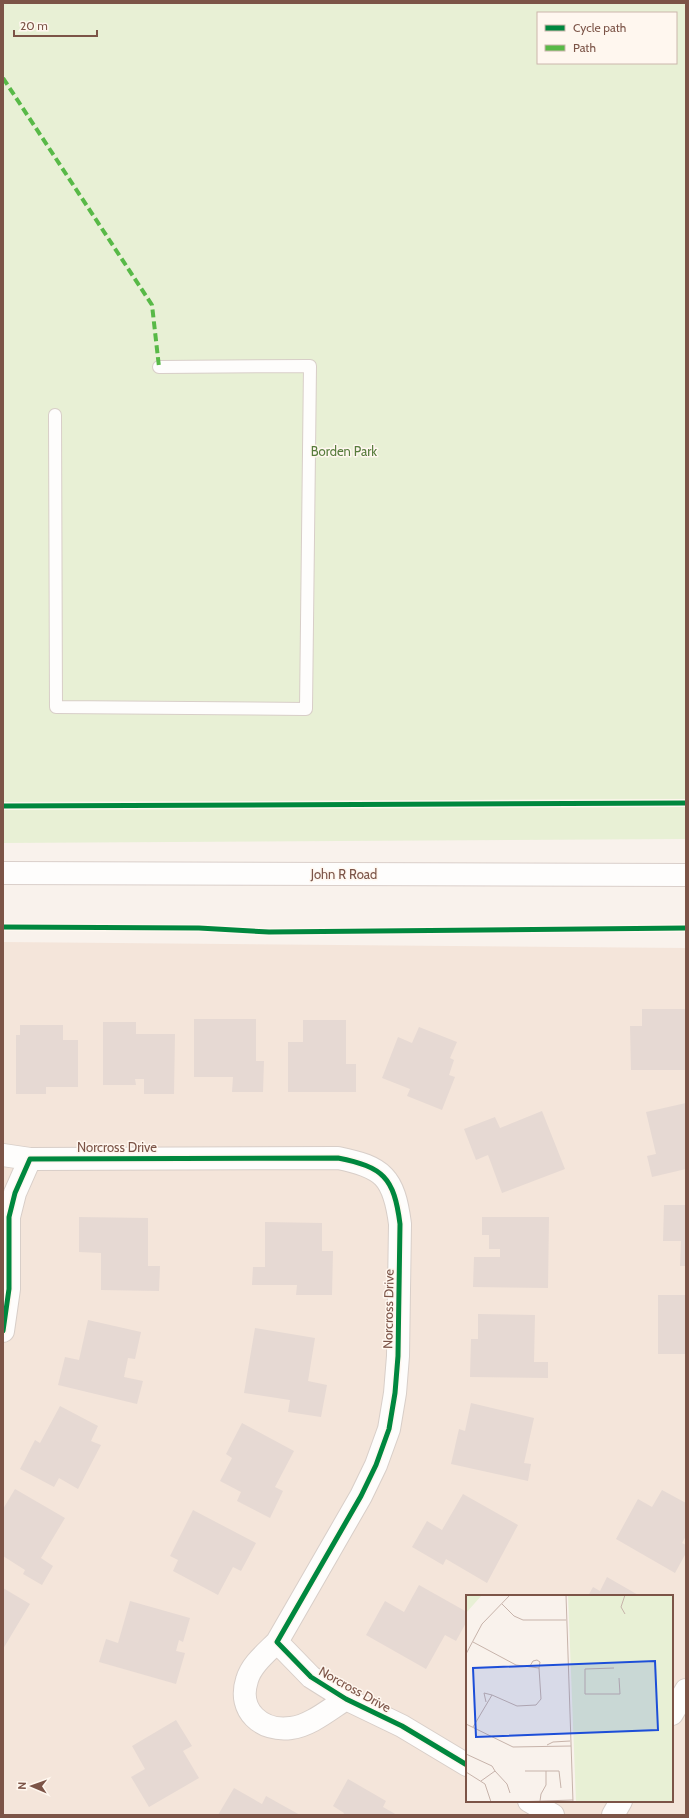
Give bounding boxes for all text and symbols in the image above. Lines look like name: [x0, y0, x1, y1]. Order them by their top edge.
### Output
scale bar: [14, 12, 97, 38]
legend: [537, 12, 677, 64]
text: 20 m: [20, 18, 48, 33]
text: Cycle path: [573, 20, 626, 35]
text: Path: [573, 40, 596, 55]
park label: Borden Park: [311, 443, 377, 459]
street label: John R Road: [310, 866, 377, 882]
street label: Norcross Drive: [77, 1139, 157, 1155]
street label: Norcross Drive: [379, 1269, 397, 1349]
inset map: [466, 1595, 673, 1802]
street label: Norcross Drive: [316, 1663, 394, 1716]
north arrow: [12, 1766, 52, 1806]
text: N: [15, 1782, 29, 1790]

